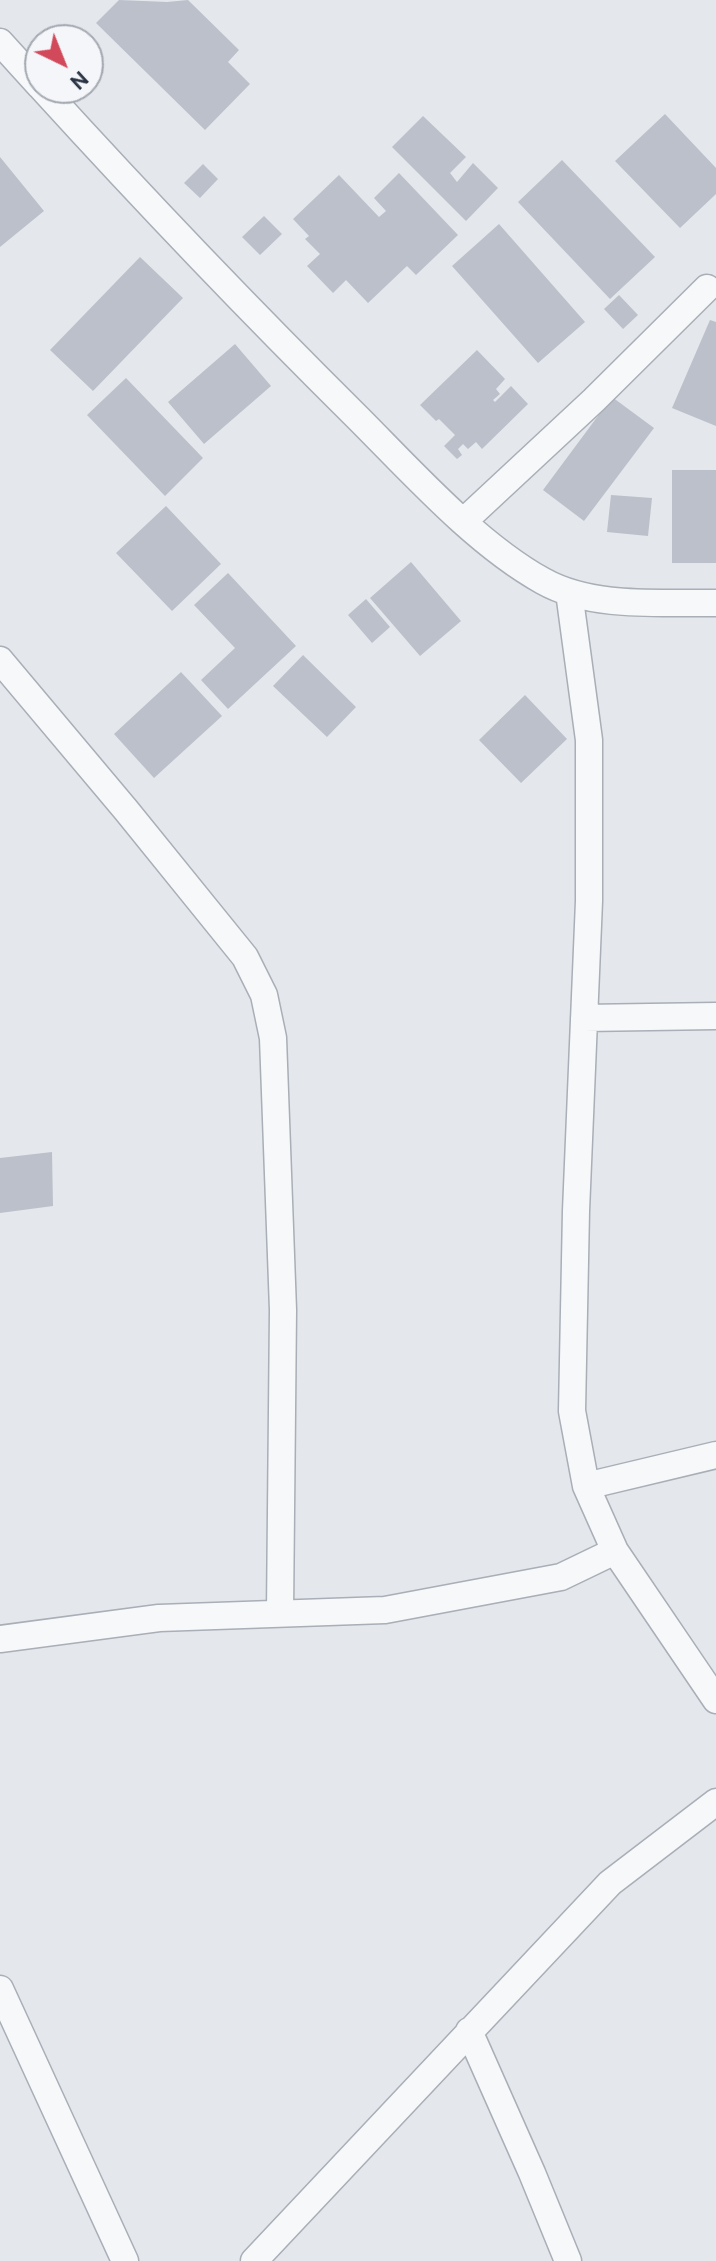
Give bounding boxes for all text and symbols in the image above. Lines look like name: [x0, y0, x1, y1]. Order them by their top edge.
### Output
north arrow: [24, 24, 104, 104]
text: N: [64, 65, 94, 96]

